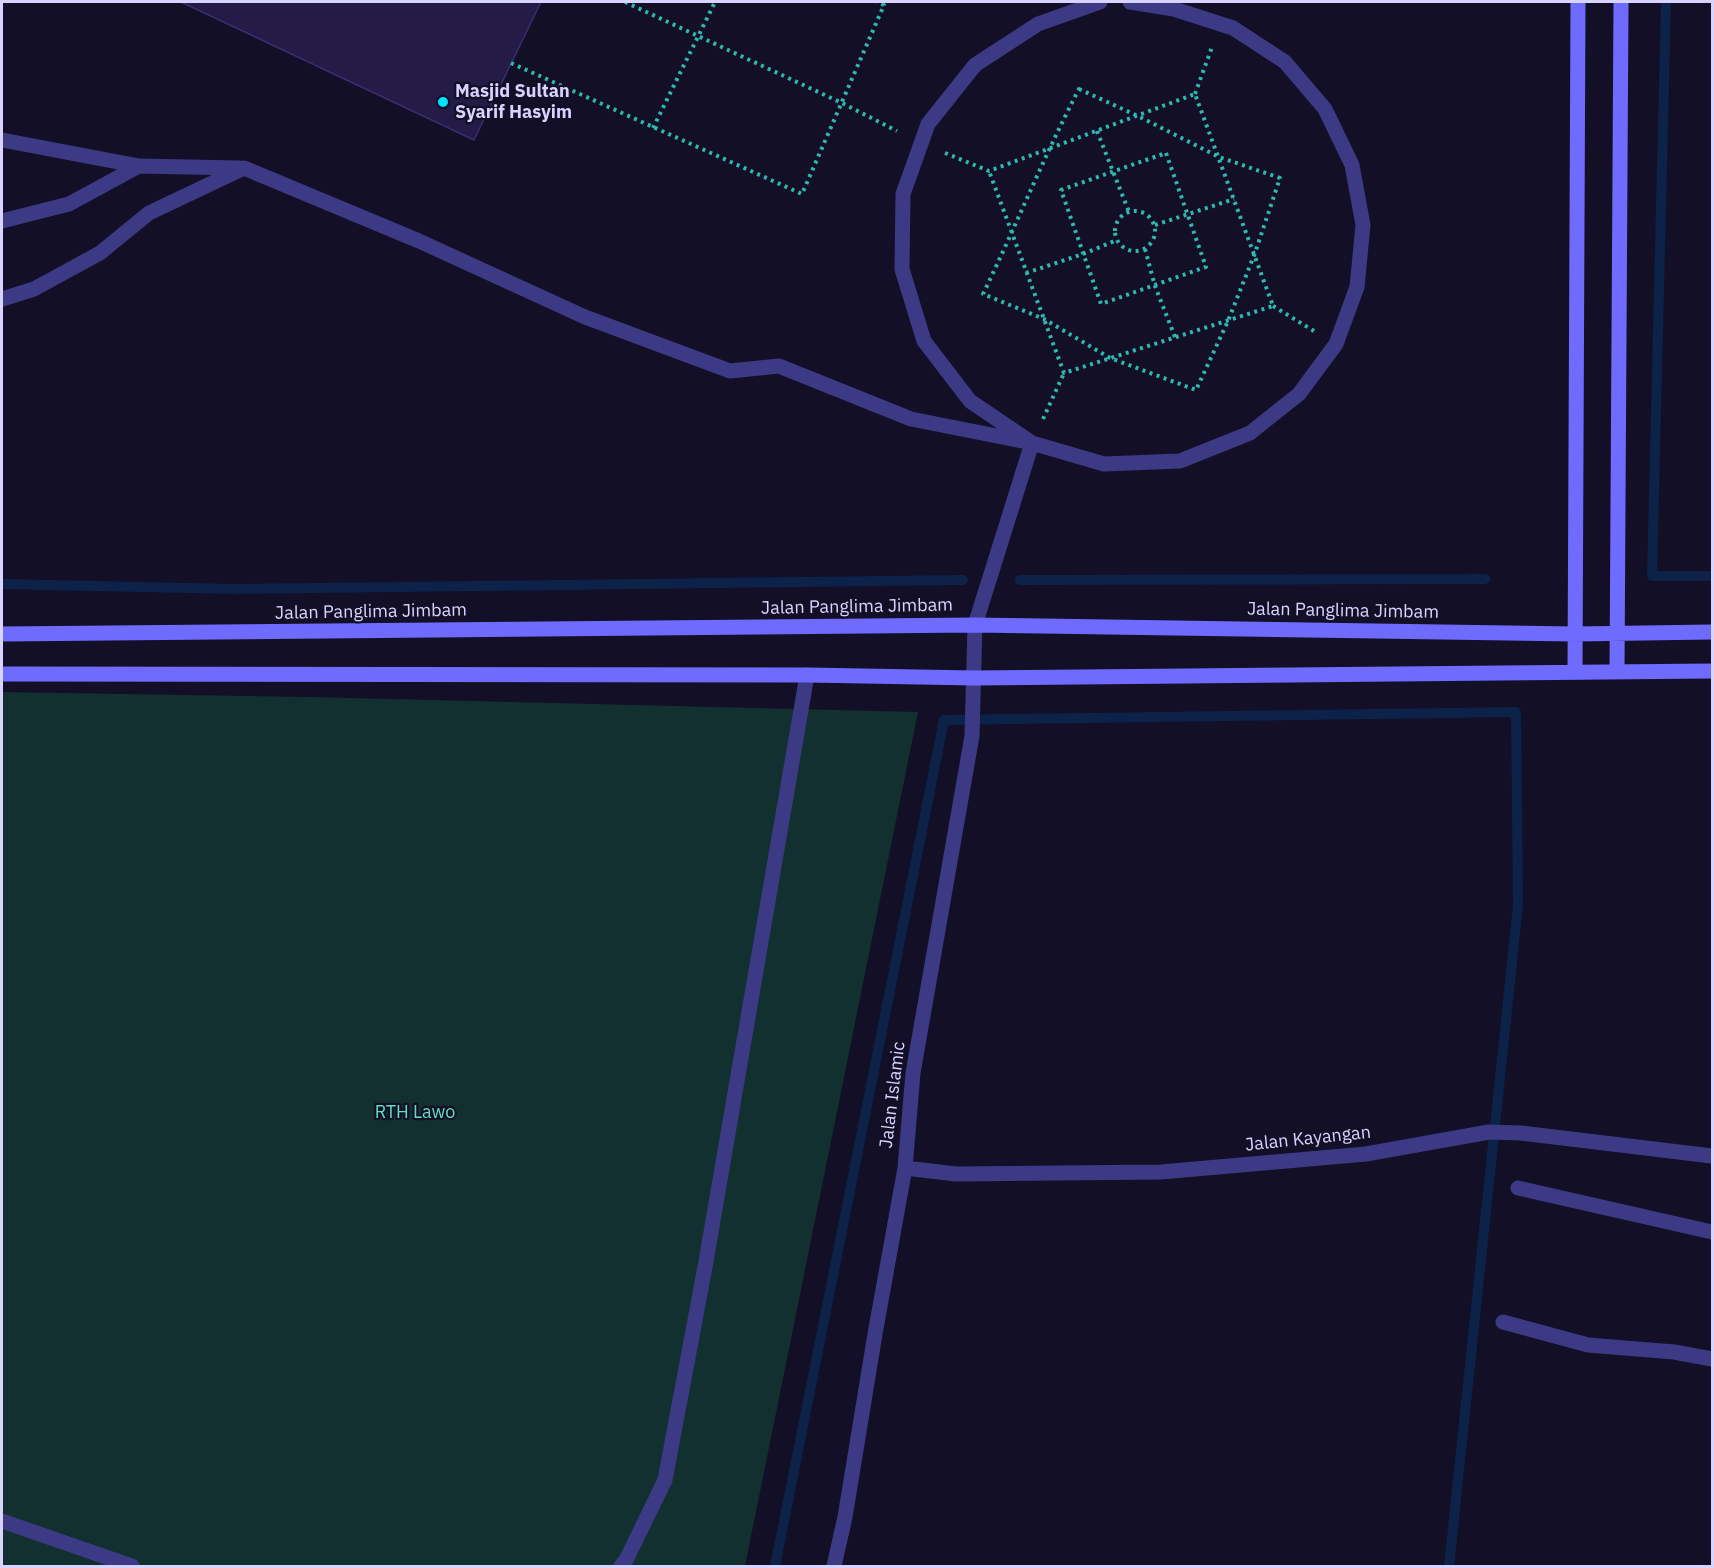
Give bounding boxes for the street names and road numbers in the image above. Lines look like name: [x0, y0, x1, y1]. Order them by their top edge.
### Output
street label: Jalan Panglima Jimbam: [761, 595, 953, 619]
street label: Jalan Panglima Jimbam: [1247, 599, 1439, 623]
street label: Jalan Panglima Jimbam: [275, 600, 467, 624]
street label: Jalan Islamic: [876, 1040, 910, 1150]
street label: Jalan Kayangan: [1244, 1122, 1372, 1156]

